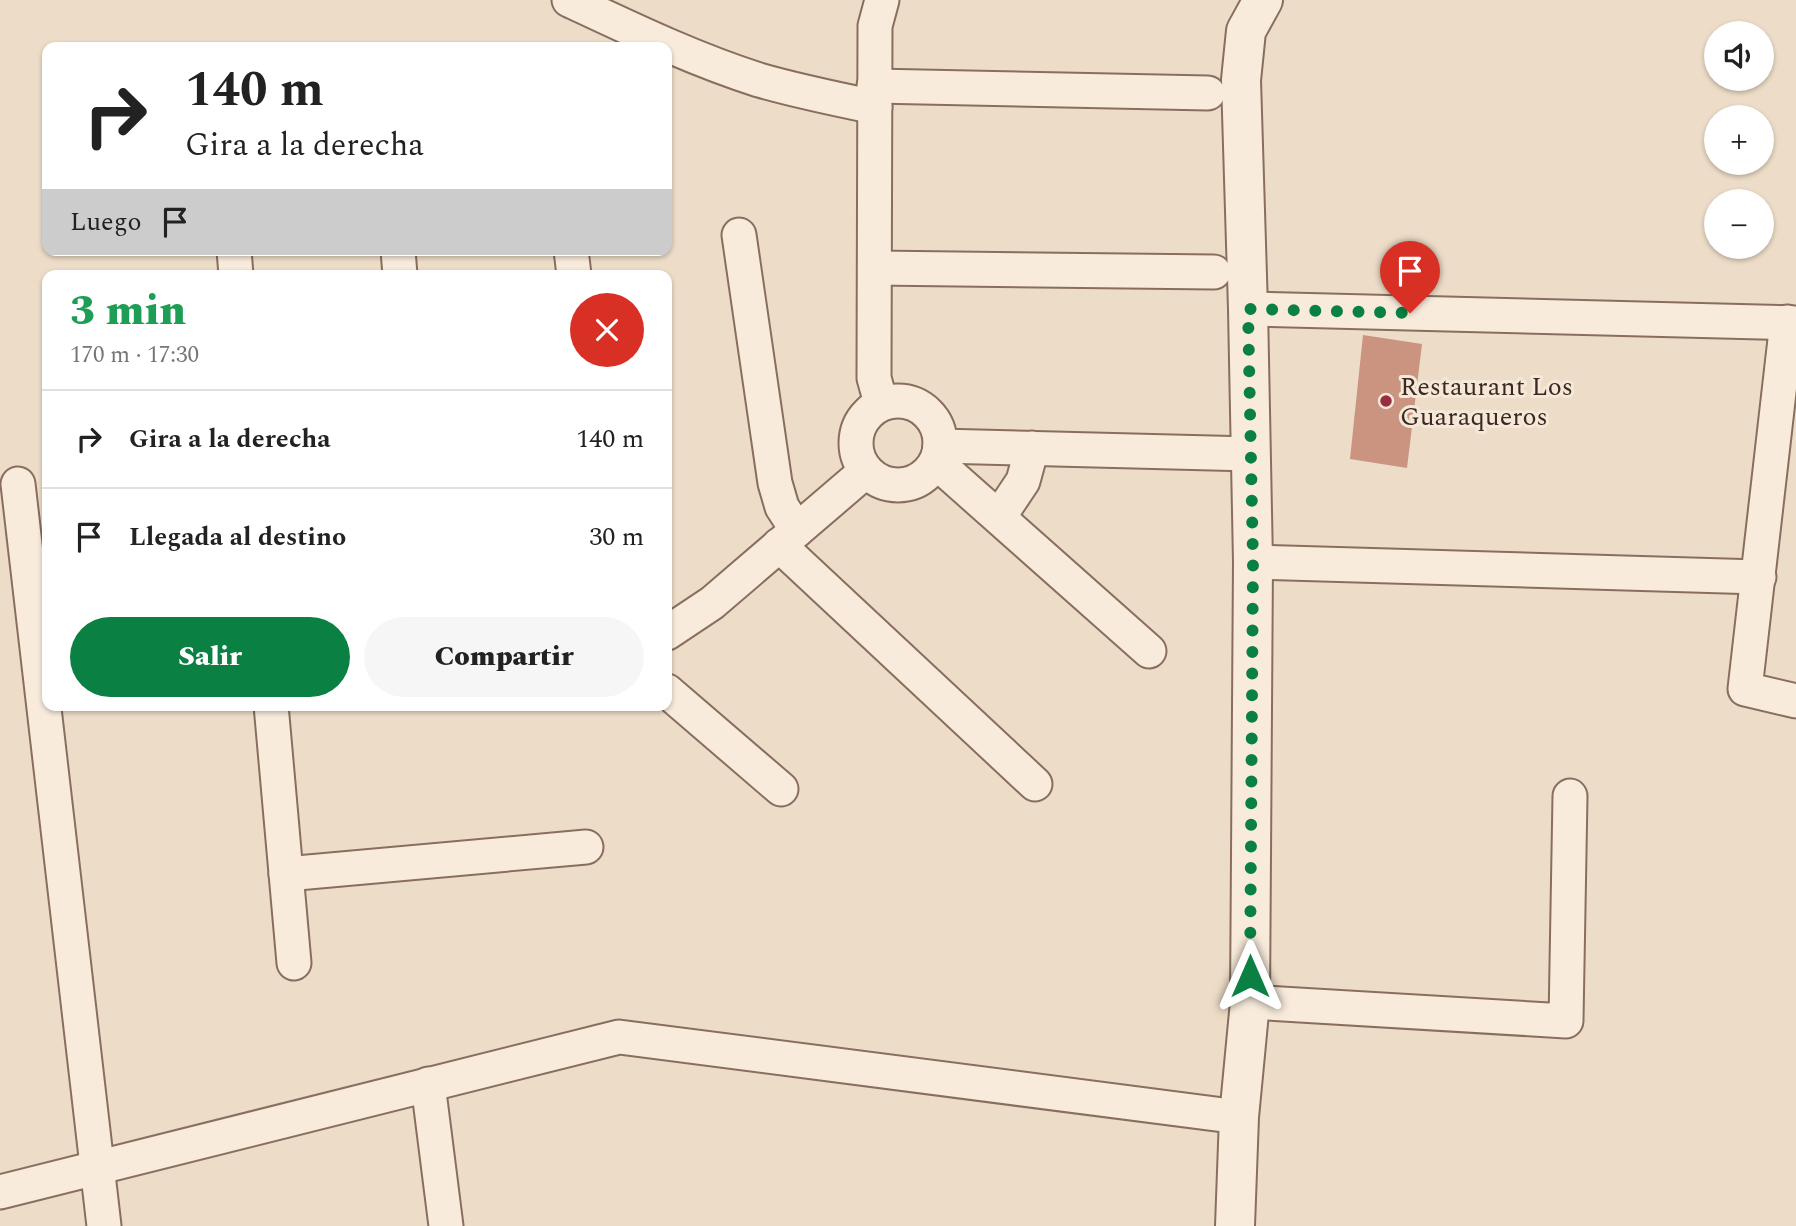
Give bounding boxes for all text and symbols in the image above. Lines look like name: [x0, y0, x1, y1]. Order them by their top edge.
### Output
map controls: [1704, 21, 1774, 259]
button: sound: [1704, 21, 1774, 91]
text: 140 m: [185, 53, 324, 128]
icon: right: [70, 70, 161, 161]
button: +: [1704, 105, 1774, 175]
text: Gira a la derecha: [185, 121, 424, 170]
button: −: [1704, 189, 1774, 259]
text: Luego: [70, 202, 142, 242]
icon: arrive: [156, 203, 194, 241]
pin: [1380, 241, 1440, 313]
icon: arrive: [1391, 252, 1429, 290]
text: 3 min: [70, 280, 186, 343]
button: close: [570, 293, 644, 367]
text: 170 m · 17:30: [70, 338, 199, 373]
place label: Restaurant Los Guaraqueros: [1400, 367, 1573, 437]
marker: Restaurant Los Guaraqueros: [1378, 393, 1394, 409]
text: Gira a la derecha: [129, 419, 331, 459]
text: 140 m: [576, 419, 644, 459]
icon: right: [70, 420, 108, 458]
text: Llegada al destino: [129, 517, 346, 557]
text: 30 m: [589, 517, 644, 557]
icon: arrive: [70, 518, 108, 556]
button: Salir: [70, 617, 350, 697]
button: Compartir: [364, 617, 644, 697]
position arrow: [1213, 939, 1287, 1013]

